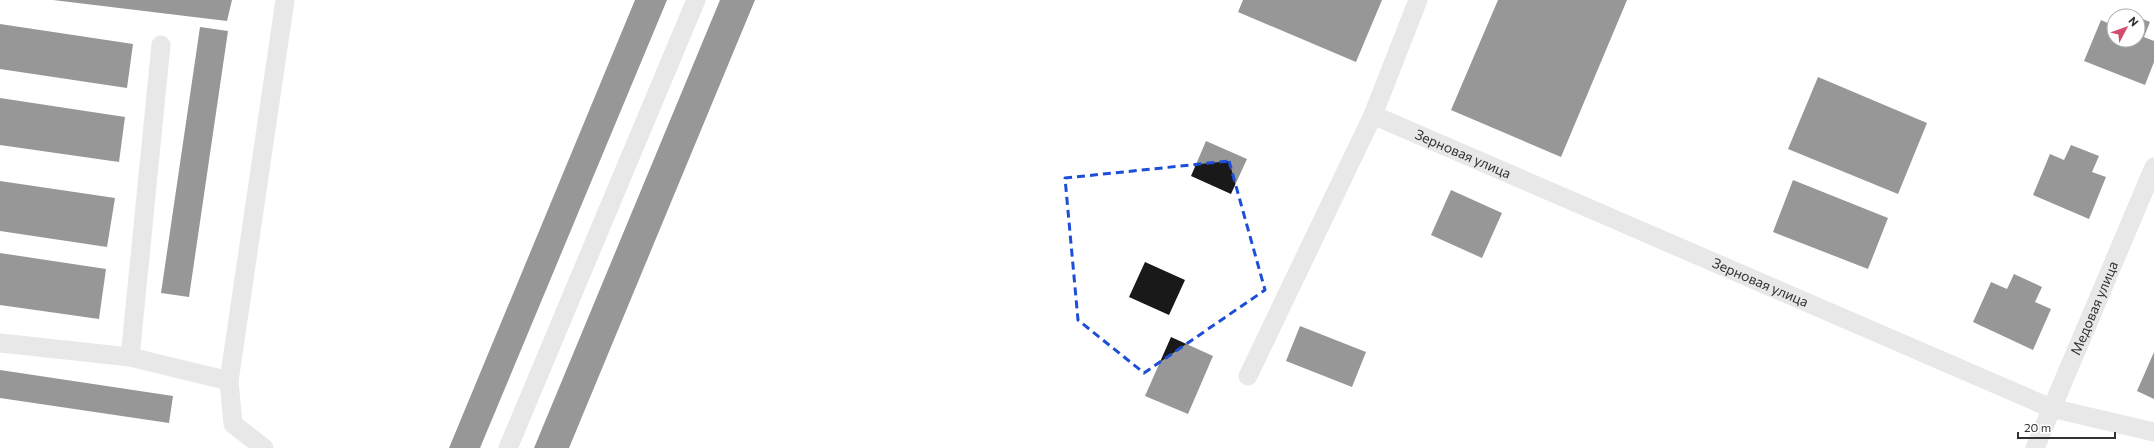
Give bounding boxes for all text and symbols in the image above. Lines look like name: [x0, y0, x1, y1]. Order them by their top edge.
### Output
north arrow: [2106, 8, 2146, 48]
text: N: [2126, 14, 2142, 28]
street label: Зерновая улица: [1412, 125, 1514, 182]
street label: Зерновая улица: [1710, 254, 1811, 310]
street label: Медовая улица: [2066, 258, 2121, 357]
scale bar: [2018, 414, 2115, 440]
text: 20 m: [2024, 420, 2051, 434]

